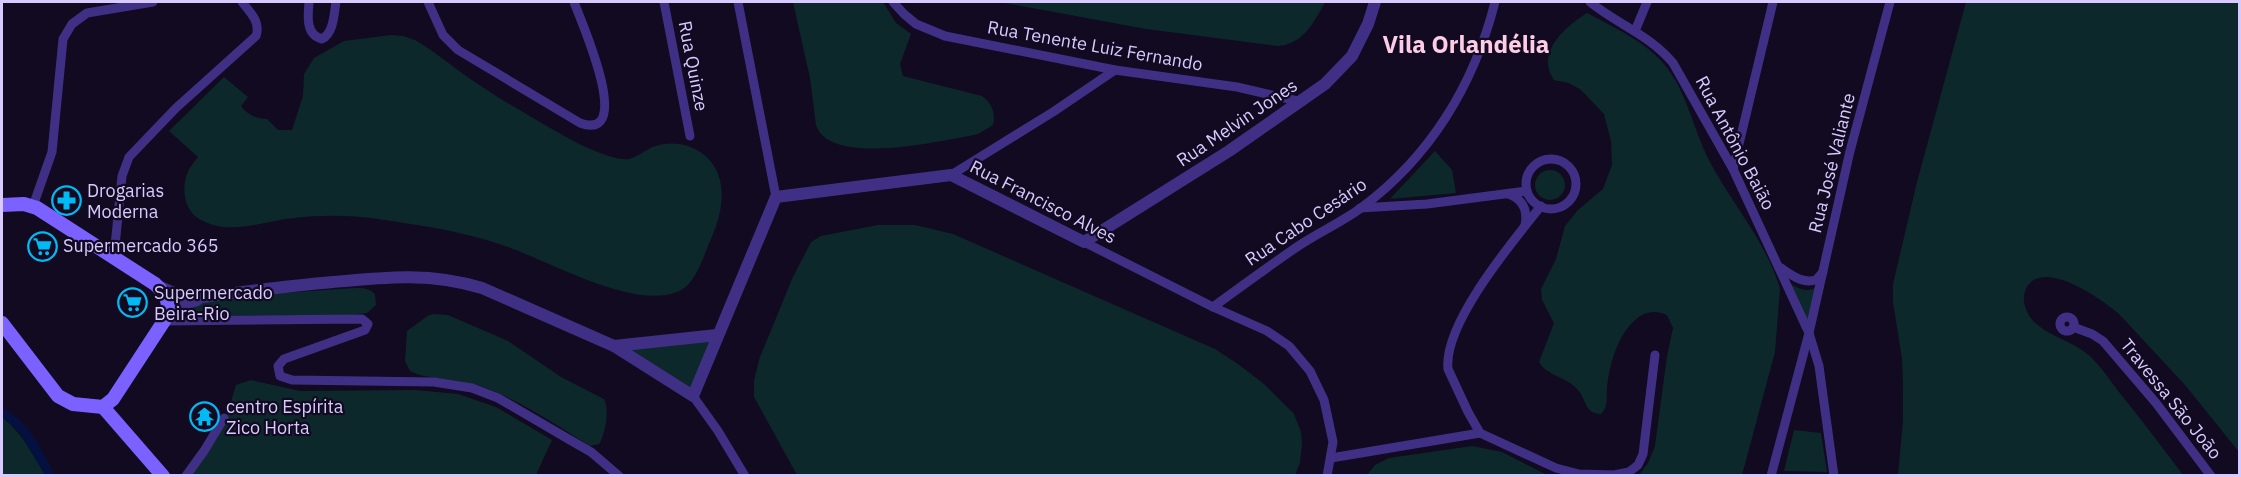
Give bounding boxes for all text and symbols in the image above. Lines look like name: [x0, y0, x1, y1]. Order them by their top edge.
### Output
street label: Rua Tenente Luiz Fernando: [986, 15, 1205, 76]
street label: Rua Quinze: [673, 19, 714, 113]
district label: Vila Orlandélia: [1383, 28, 1550, 60]
street label: Rua Antônio Baião: [1690, 72, 1780, 214]
street label: Rua Melvin Jones: [1172, 74, 1302, 171]
street label: Rua José Valiante: [1803, 91, 1860, 235]
street label: Rua Francisco Alves: [966, 155, 1120, 248]
street label: Rua Cabo Cesário: [1241, 172, 1371, 271]
place label: Drogarias Moderna: [87, 179, 164, 223]
pharmacy icon: Drogarias Moderna: [50, 185, 82, 217]
supermarket icon: Supermercado 365: [26, 230, 58, 262]
place label: Supermercado 365: [63, 234, 219, 257]
place label: Supermercado Beira-Rio: [154, 281, 273, 325]
supermarket icon: Supermercado Beira-Rio: [117, 287, 149, 319]
street label: Travessa São João: [2116, 334, 2227, 464]
place label: centro Espírita Zico Horta: [226, 395, 344, 439]
temple icon: centro Espírita Zico Horta: [189, 401, 221, 433]

